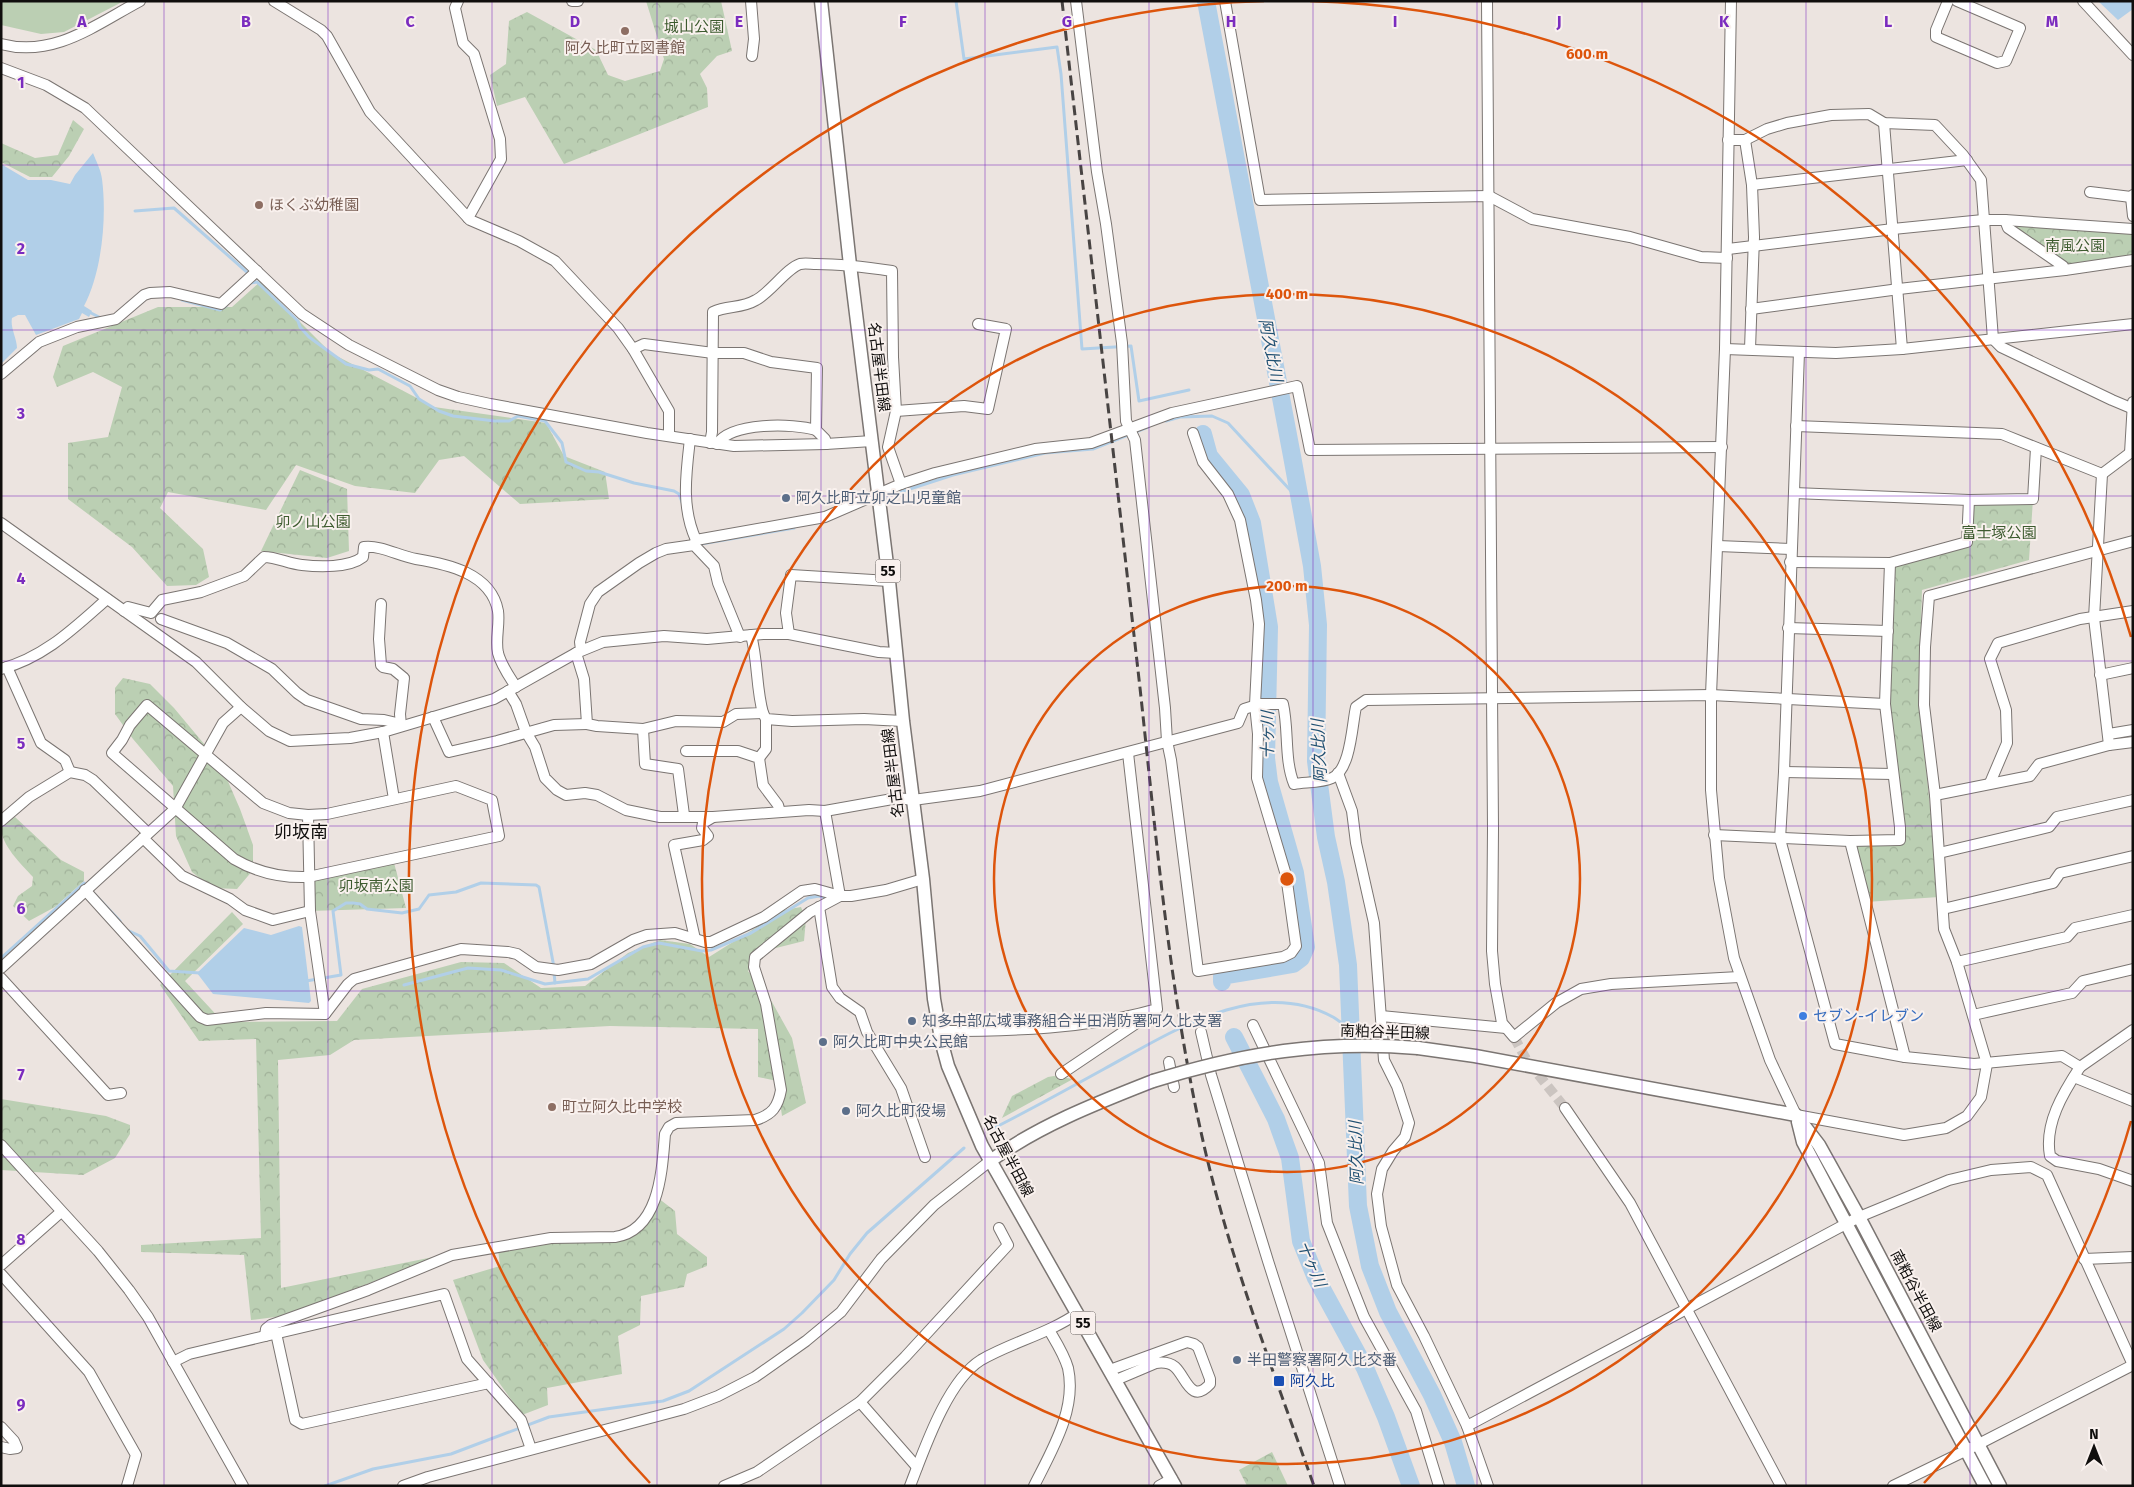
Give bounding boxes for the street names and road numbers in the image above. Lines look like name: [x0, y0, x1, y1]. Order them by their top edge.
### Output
street label: 名古屋半田線: [865, 321, 893, 413]
road number: 55: [876, 560, 900, 582]
street label: 名古屋半田線: [879, 727, 907, 819]
street label: 南粕谷半田線: [1340, 1021, 1430, 1043]
street label: 名古屋半田線: [979, 1112, 1037, 1200]
street label: 南粕谷半田線: [1887, 1247, 1945, 1335]
road number: 55: [1070, 1312, 1096, 1335]

